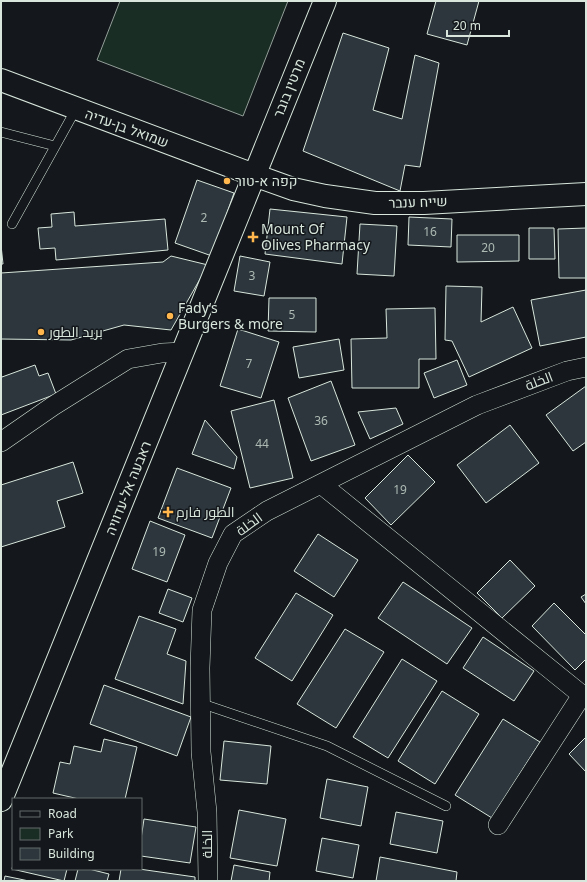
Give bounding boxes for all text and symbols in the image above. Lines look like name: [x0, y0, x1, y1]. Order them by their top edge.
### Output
scale bar: [447, 12, 509, 38]
text: 20 m: [453, 17, 481, 34]
street label: מרטין בובר: [268, 55, 309, 120]
street label: שמואל בן-עדיה: [83, 104, 172, 151]
place label: קפה א-טור: [235, 171, 297, 190]
marker: קפה א-טור: [222, 176, 232, 186]
street label: שייח ענבר: [388, 191, 448, 212]
house number: 2: [201, 209, 208, 226]
place label: Mount Of Olives Pharmacy: [261, 219, 371, 254]
house number: 16: [423, 223, 437, 240]
marker: Mount Of Olives Pharmacy: [248, 232, 258, 242]
house number: 20: [481, 239, 495, 256]
house number: 3: [249, 267, 256, 284]
place label: Fady‘s Burgers & more: [178, 298, 283, 333]
house number: 5: [289, 306, 296, 323]
marker: Fady‘s Burgers & more: [165, 311, 175, 321]
place label: بريد الطور: [48, 322, 103, 341]
marker: بريد الطور: [36, 327, 46, 337]
house number: 7: [246, 355, 253, 372]
street label: الخلة: [522, 367, 556, 395]
house number: 36: [314, 412, 328, 429]
house number: 44: [255, 435, 269, 452]
street label: ראבעה אל-עדוויה: [100, 438, 155, 538]
house number: 19: [393, 481, 407, 498]
place label: الطور فارم: [176, 502, 235, 522]
marker: الطور فارم: [163, 507, 173, 517]
street label: الخلة: [232, 508, 266, 540]
house number: 19: [152, 543, 166, 560]
legend: [12, 798, 142, 870]
text: Road: [48, 805, 77, 822]
text: Park: [48, 825, 74, 842]
street label: الخلة: [197, 830, 216, 858]
text: Building: [48, 845, 95, 862]

